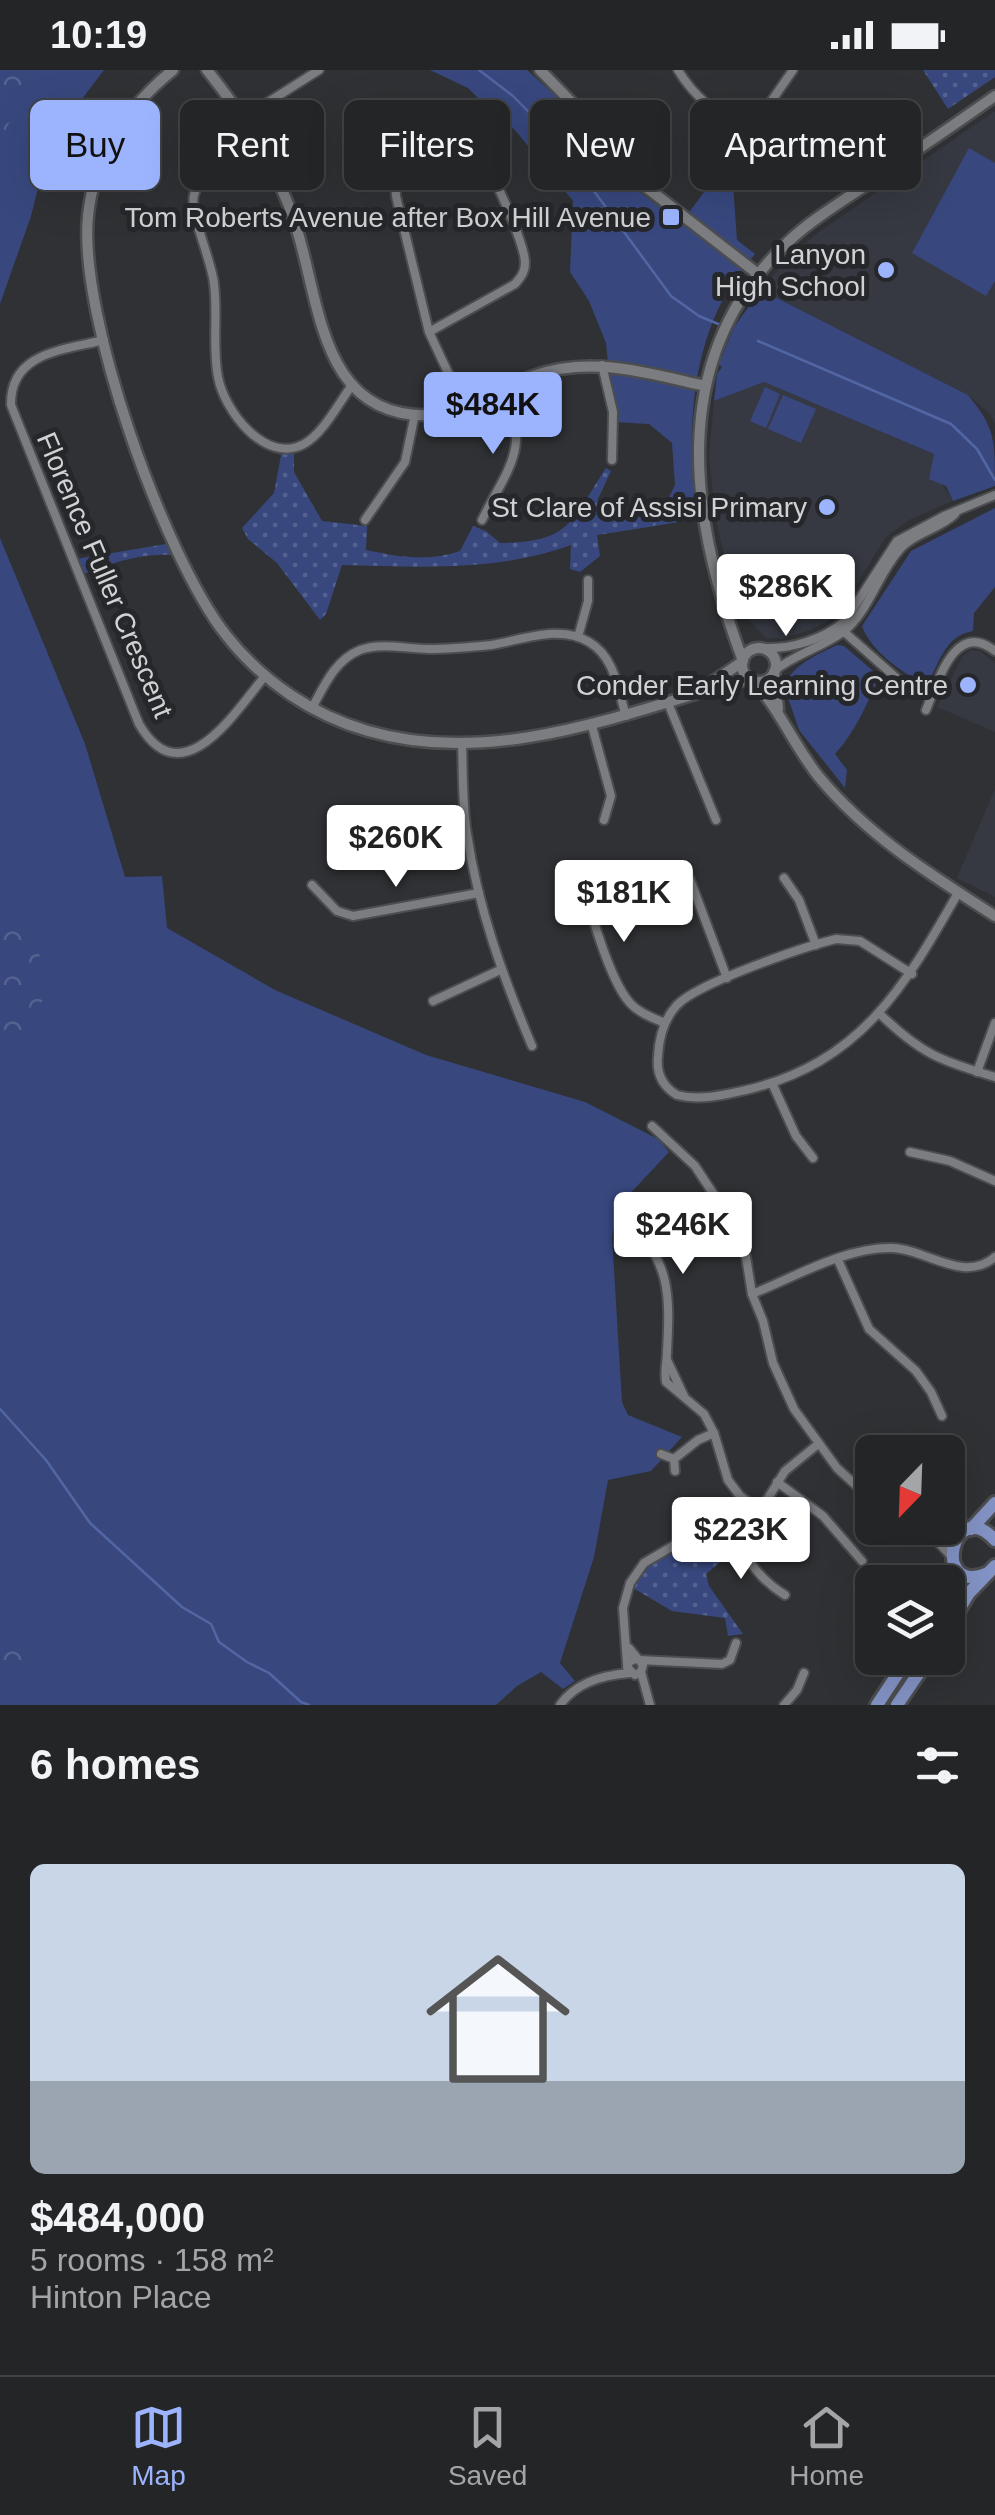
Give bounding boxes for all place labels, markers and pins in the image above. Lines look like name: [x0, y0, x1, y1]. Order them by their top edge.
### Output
place label: Tom Roberts Avenue after Box Hill Avenue: [124, 202, 651, 233]
marker: Tom Roberts Avenue after Box Hill Avenue: [660, 206, 682, 228]
place label: Lanyon High School: [715, 239, 866, 302]
marker: Lanyon High School: [875, 259, 897, 281]
pin: $484K: [423, 372, 563, 457]
place label: St Clare of Assisi Primary: [491, 492, 807, 523]
marker: St Clare of Assisi Primary: [816, 496, 838, 518]
pin: $286K: [716, 554, 856, 639]
place label: Conder Early Learning Centre: [576, 670, 948, 701]
marker: Conder Early Learning Centre: [957, 674, 979, 696]
pin: $260K: [326, 805, 466, 890]
pin: $181K: [554, 860, 694, 945]
pin: $246K: [613, 1192, 753, 1277]
pin: $223K: [671, 1497, 811, 1582]

